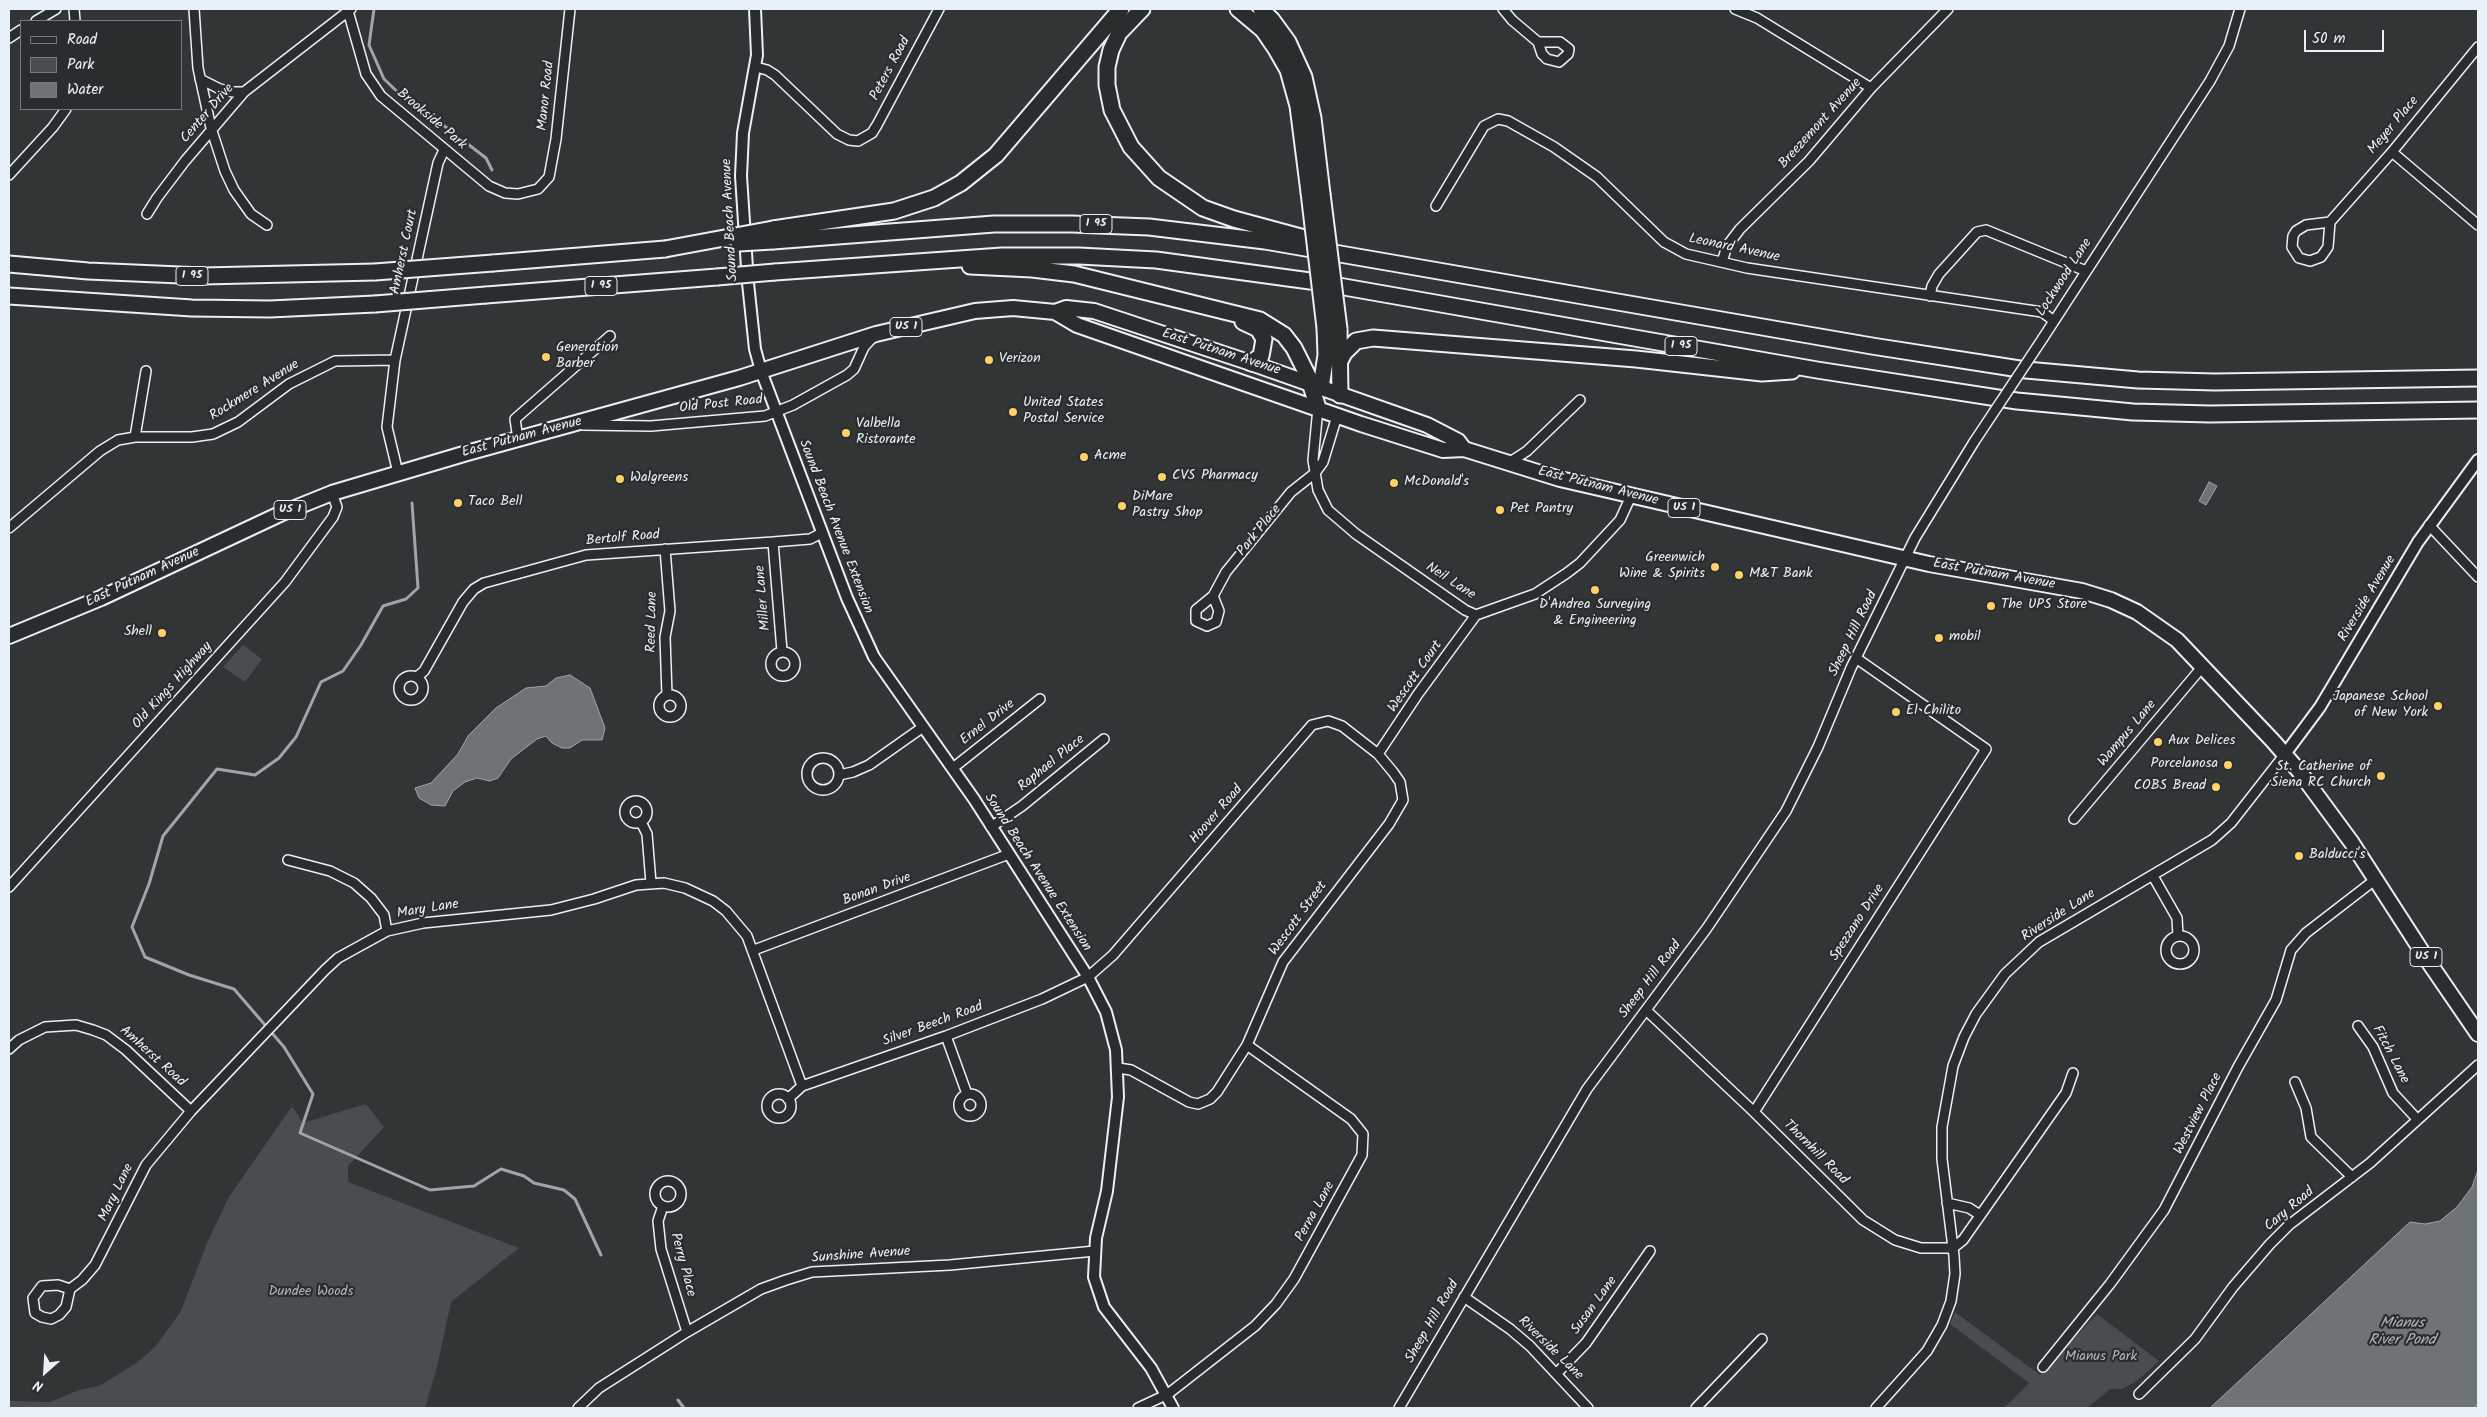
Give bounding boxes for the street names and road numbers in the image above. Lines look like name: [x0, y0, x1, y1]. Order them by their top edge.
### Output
street label: Peters Road: [867, 34, 915, 104]
street label: Manor Road: [535, 60, 559, 132]
street label: Breezemont Avenue: [1776, 75, 1866, 173]
street label: Center Drive: [178, 81, 238, 147]
street label: Brookside Park: [393, 86, 469, 154]
street label: Meyer Place: [2365, 94, 2423, 158]
street label: Sound Beach Avenue: [719, 158, 743, 282]
street label: Amherst Court: [388, 208, 422, 296]
road number: I 95: [1080, 214, 1112, 233]
street label: Leonard Avenue: [1687, 231, 1781, 267]
street label: Lockwood Lane: [2034, 236, 2096, 320]
road number: I 95: [176, 266, 208, 286]
road number: I 95: [585, 276, 617, 296]
road number: US 1: [890, 318, 922, 337]
street label: East Putnam Avenue: [1160, 326, 1282, 380]
road number: I 95: [1665, 336, 1697, 356]
street label: Rockmere Avenue: [207, 357, 303, 425]
street label: Old Post Road: [679, 392, 763, 418]
street label: East Putnam Avenue: [460, 414, 584, 462]
street label: Sound Beach Avenue Extension: [794, 438, 876, 616]
street label: East Putnam Avenue: [1536, 464, 1660, 510]
road number: US 1: [1668, 498, 1700, 518]
road number: US 1: [274, 500, 306, 520]
street label: Park Place: [1234, 502, 1286, 560]
street label: Bertolf Road: [585, 527, 661, 551]
street label: East Putnam Avenue: [83, 544, 203, 612]
street label: Riverside Avenue: [2336, 553, 2400, 645]
street label: East Putnam Avenue: [1932, 556, 2056, 594]
street label: Neil Lane: [1422, 560, 1478, 604]
street label: Miller Lane: [753, 565, 775, 631]
street label: Sheep Hill Road: [1826, 588, 1882, 680]
street label: Reed Lane: [644, 591, 662, 653]
street label: Wescott Court: [1385, 638, 1447, 716]
street label: Old Kings Highway: [130, 639, 216, 733]
street label: Ernel Drive: [957, 696, 1019, 750]
street label: Wampus Lane: [2095, 697, 2161, 771]
street label: Raphael Place: [1015, 732, 1089, 796]
street label: Hoover Road: [1187, 782, 1247, 848]
street label: Sound Beach Avenue Extension: [980, 791, 1094, 955]
street label: Bonan Drive: [841, 870, 913, 910]
street label: Wescott Street: [1266, 879, 1332, 959]
street label: Spezzano Drive: [1827, 882, 1889, 964]
street label: Riverside Lane: [2019, 886, 2099, 946]
street label: Mary Lane: [396, 897, 460, 923]
street label: Sheep Hill Road: [1616, 938, 1686, 1022]
road number: US 1: [2410, 948, 2442, 966]
street label: Silver Beech Road: [881, 999, 985, 1051]
street label: Amherst Road: [115, 1023, 189, 1091]
street label: Fitch Lane: [2368, 1023, 2412, 1087]
street label: Westview Place: [2171, 1070, 2227, 1158]
street label: Thornhill Road: [1779, 1117, 1851, 1189]
street label: Mary Lane: [96, 1161, 138, 1225]
street label: Perna Lane: [1293, 1179, 1339, 1245]
street label: Cary Road: [2262, 1184, 2318, 1236]
street label: Perry Place: [665, 1231, 699, 1299]
street label: Sunshine Avenue: [811, 1244, 911, 1268]
street label: Susan Lane: [1568, 1274, 1622, 1338]
street label: Sheep Hill Road: [1402, 1277, 1464, 1367]
street label: Riverside Lane: [1514, 1314, 1586, 1384]

